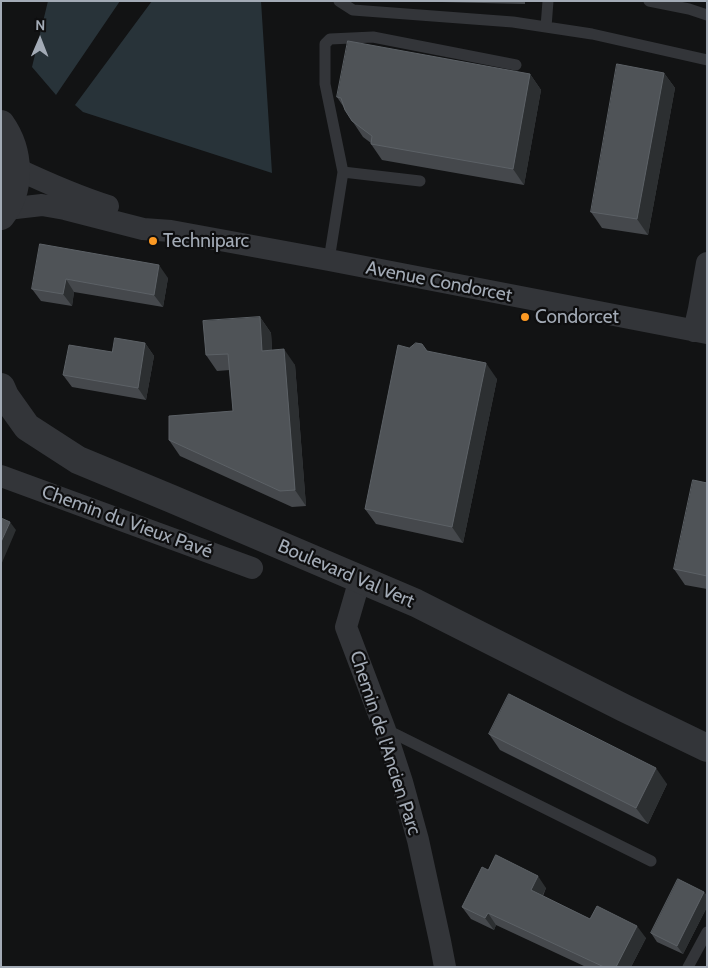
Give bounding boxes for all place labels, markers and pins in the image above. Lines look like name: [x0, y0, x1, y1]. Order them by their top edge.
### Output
place label: Techniparc: [163, 230, 249, 252]
marker: Techniparc: [147, 235, 159, 247]
place label: Condorcet: [535, 306, 619, 328]
marker: Condorcet: [519, 311, 531, 323]

